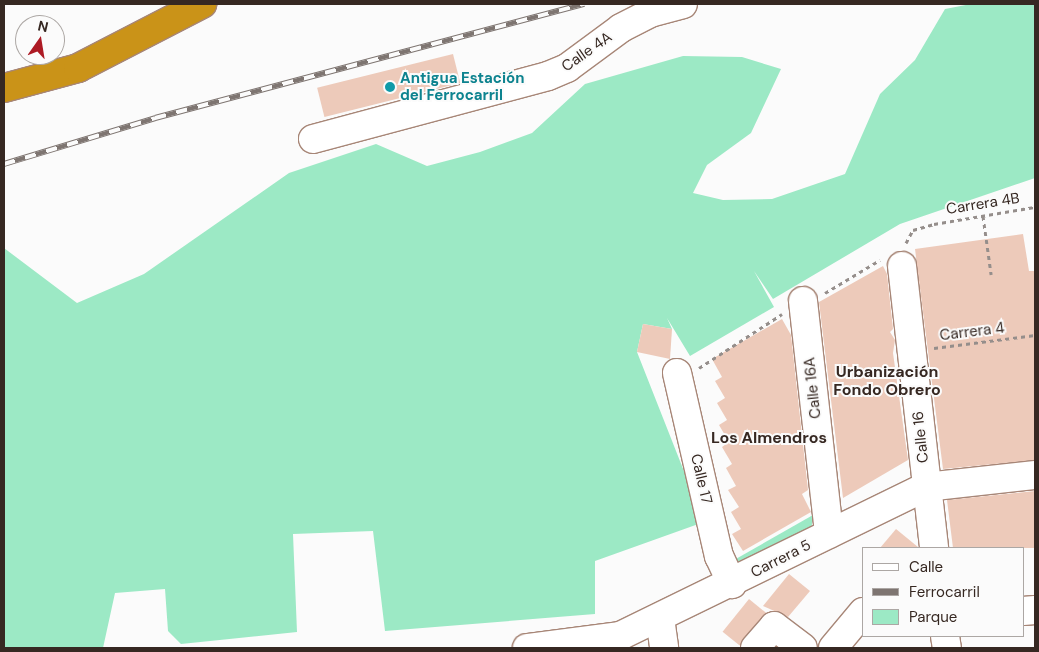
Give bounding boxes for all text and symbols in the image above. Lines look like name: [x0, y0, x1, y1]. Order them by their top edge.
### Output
north arrow: [15, 15, 65, 65]
text: N: [36, 16, 50, 36]
street label: Calle 4A: [558, 28, 616, 76]
place label: Antigua Estación del Ferrocarril: [400, 69, 524, 104]
marker: Antigua Estación del Ferrocarril: [384, 81, 396, 93]
street label: Carrera 4B: [945, 189, 1021, 219]
street label: Carrera 4: [939, 319, 1005, 345]
street label: Calle 16A: [801, 356, 825, 420]
district label: Urbanización Fondo Obrero: [833, 362, 941, 400]
street label: Calle 16: [909, 410, 933, 464]
district label: Los Almendros: [711, 428, 827, 448]
street label: Calle 17: [687, 452, 715, 506]
street label: Carrera 5: [748, 536, 814, 582]
legend: [862, 547, 1024, 637]
text: Calle: [909, 557, 943, 577]
text: Ferrocarril: [909, 582, 980, 602]
text: Parque: [909, 607, 957, 627]

